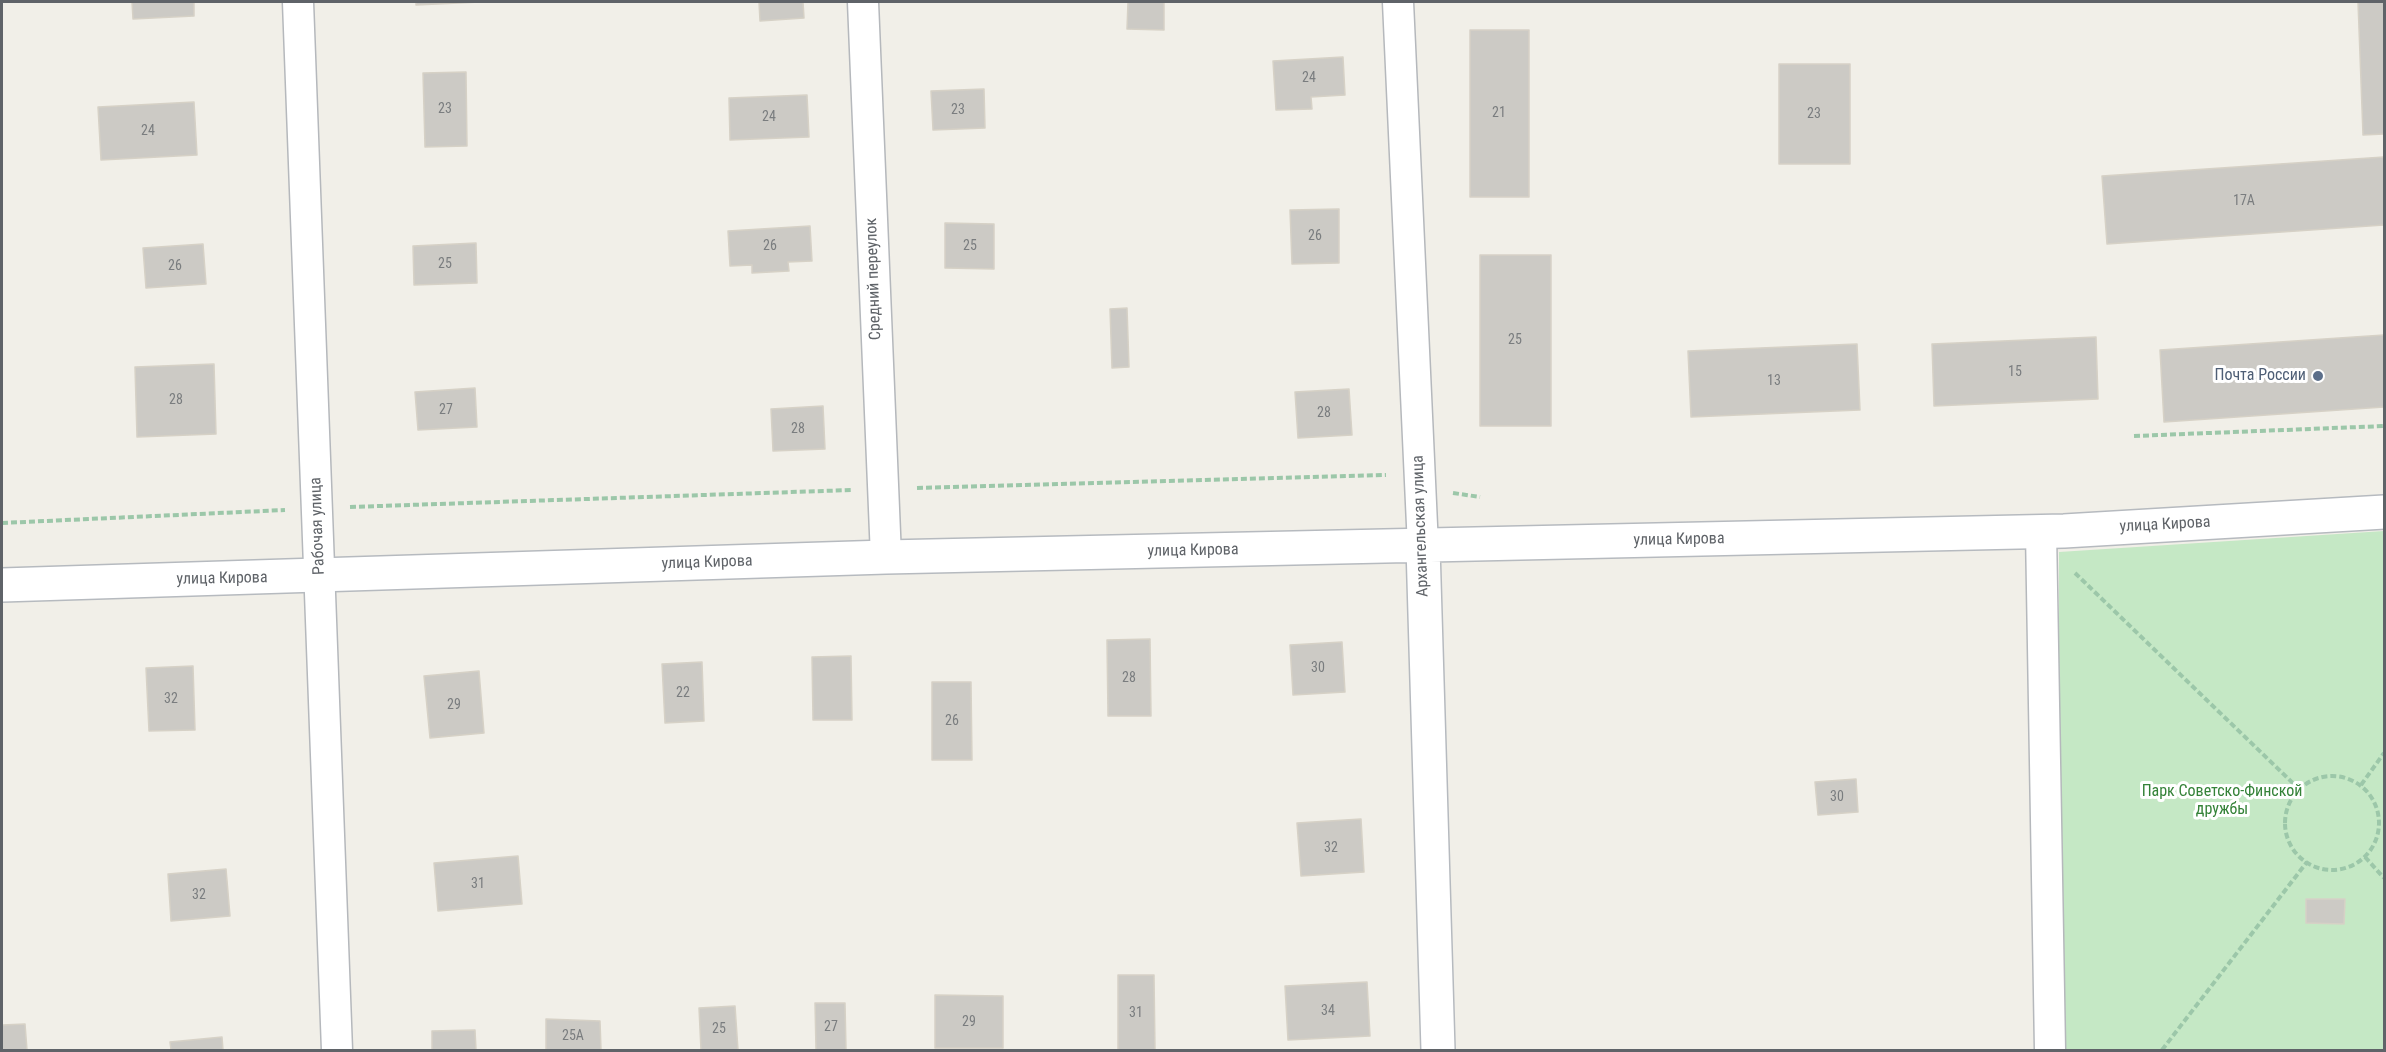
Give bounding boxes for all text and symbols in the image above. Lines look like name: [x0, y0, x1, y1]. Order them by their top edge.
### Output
house number: 24: [1302, 70, 1316, 86]
house number: 23: [438, 101, 452, 117]
house number: 23: [951, 102, 965, 118]
house number: 21: [1492, 105, 1506, 121]
house number: 23: [1807, 106, 1821, 122]
house number: 24: [762, 109, 776, 125]
house number: 24: [141, 123, 155, 139]
house number: 17А: [2233, 193, 2255, 209]
street label: Средний переулок: [862, 218, 886, 340]
house number: 26: [1308, 228, 1322, 244]
house number: 26: [763, 238, 777, 254]
house number: 25: [963, 238, 977, 254]
house number: 25: [438, 256, 452, 272]
house number: 26: [168, 258, 182, 274]
house number: 25: [1508, 332, 1522, 348]
house number: 15: [2008, 364, 2022, 380]
place label: Почта России: [2214, 366, 2306, 386]
marker: Почта России: [2311, 369, 2325, 383]
house number: 13: [1767, 373, 1781, 389]
house number: 28: [169, 392, 183, 408]
house number: 27: [439, 402, 453, 418]
house number: 28: [1317, 405, 1331, 421]
house number: 28: [791, 421, 805, 437]
street label: Архангельская улица: [1409, 455, 1433, 597]
street label: Рабочая улица: [307, 477, 329, 575]
street label: улица Кирова: [2119, 513, 2211, 537]
street label: улица Кирова: [1633, 530, 1725, 550]
street label: улица Кирова: [1147, 541, 1239, 561]
street label: улица Кирова: [661, 552, 753, 574]
street label: улица Кирова: [176, 569, 268, 589]
house number: 30: [1311, 660, 1325, 676]
house number: 28: [1122, 670, 1136, 686]
house number: 22: [676, 685, 690, 701]
house number: 32: [164, 691, 178, 707]
house number: 29: [447, 697, 461, 713]
house number: 26: [945, 713, 959, 729]
park label: Парк Советско-Финской дружбы: [2142, 782, 2302, 820]
house number: 30: [1830, 789, 1844, 805]
house number: 32: [1324, 840, 1338, 856]
house number: 31: [471, 876, 485, 892]
house number: 32: [192, 887, 206, 903]
house number: 34: [1321, 1003, 1335, 1019]
house number: 31: [1129, 1005, 1143, 1021]
house number: 29: [962, 1014, 976, 1030]
house number: 27: [824, 1019, 838, 1035]
house number: 25: [712, 1021, 726, 1037]
house number: 25А: [562, 1028, 584, 1044]

